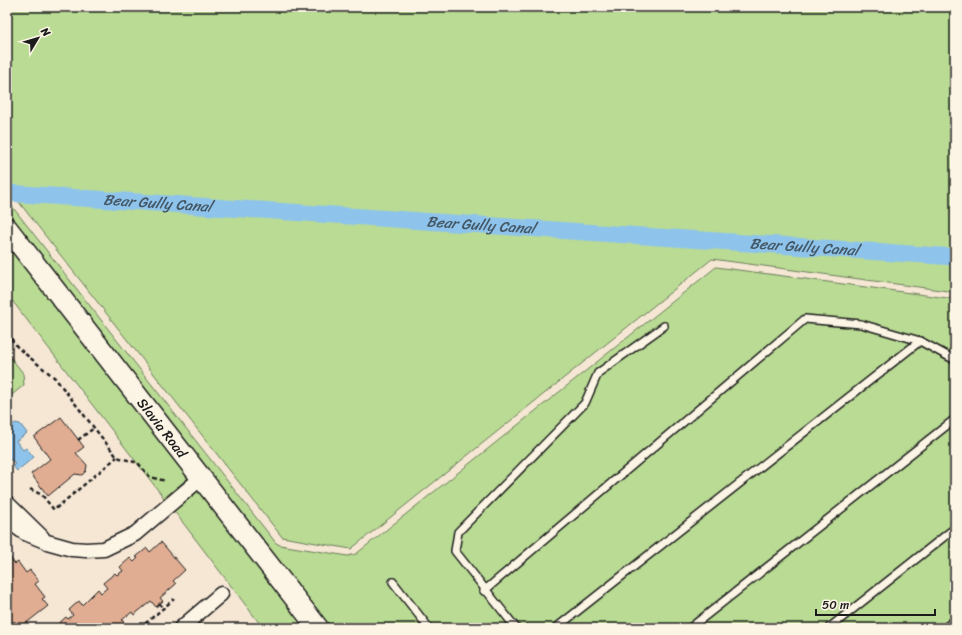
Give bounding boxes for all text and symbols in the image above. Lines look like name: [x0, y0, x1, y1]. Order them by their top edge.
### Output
north arrow: [18, 18, 58, 58]
text: N: [35, 23, 56, 41]
water label: Bear Gully Canal: [102, 187, 217, 220]
water label: Bear Gully Canal: [426, 208, 540, 242]
water label: Bear Gully Canal: [749, 230, 863, 264]
street label: Slavia Road: [131, 392, 195, 465]
scale bar: [816, 591, 935, 617]
text: 50 m: [822, 594, 849, 616]

